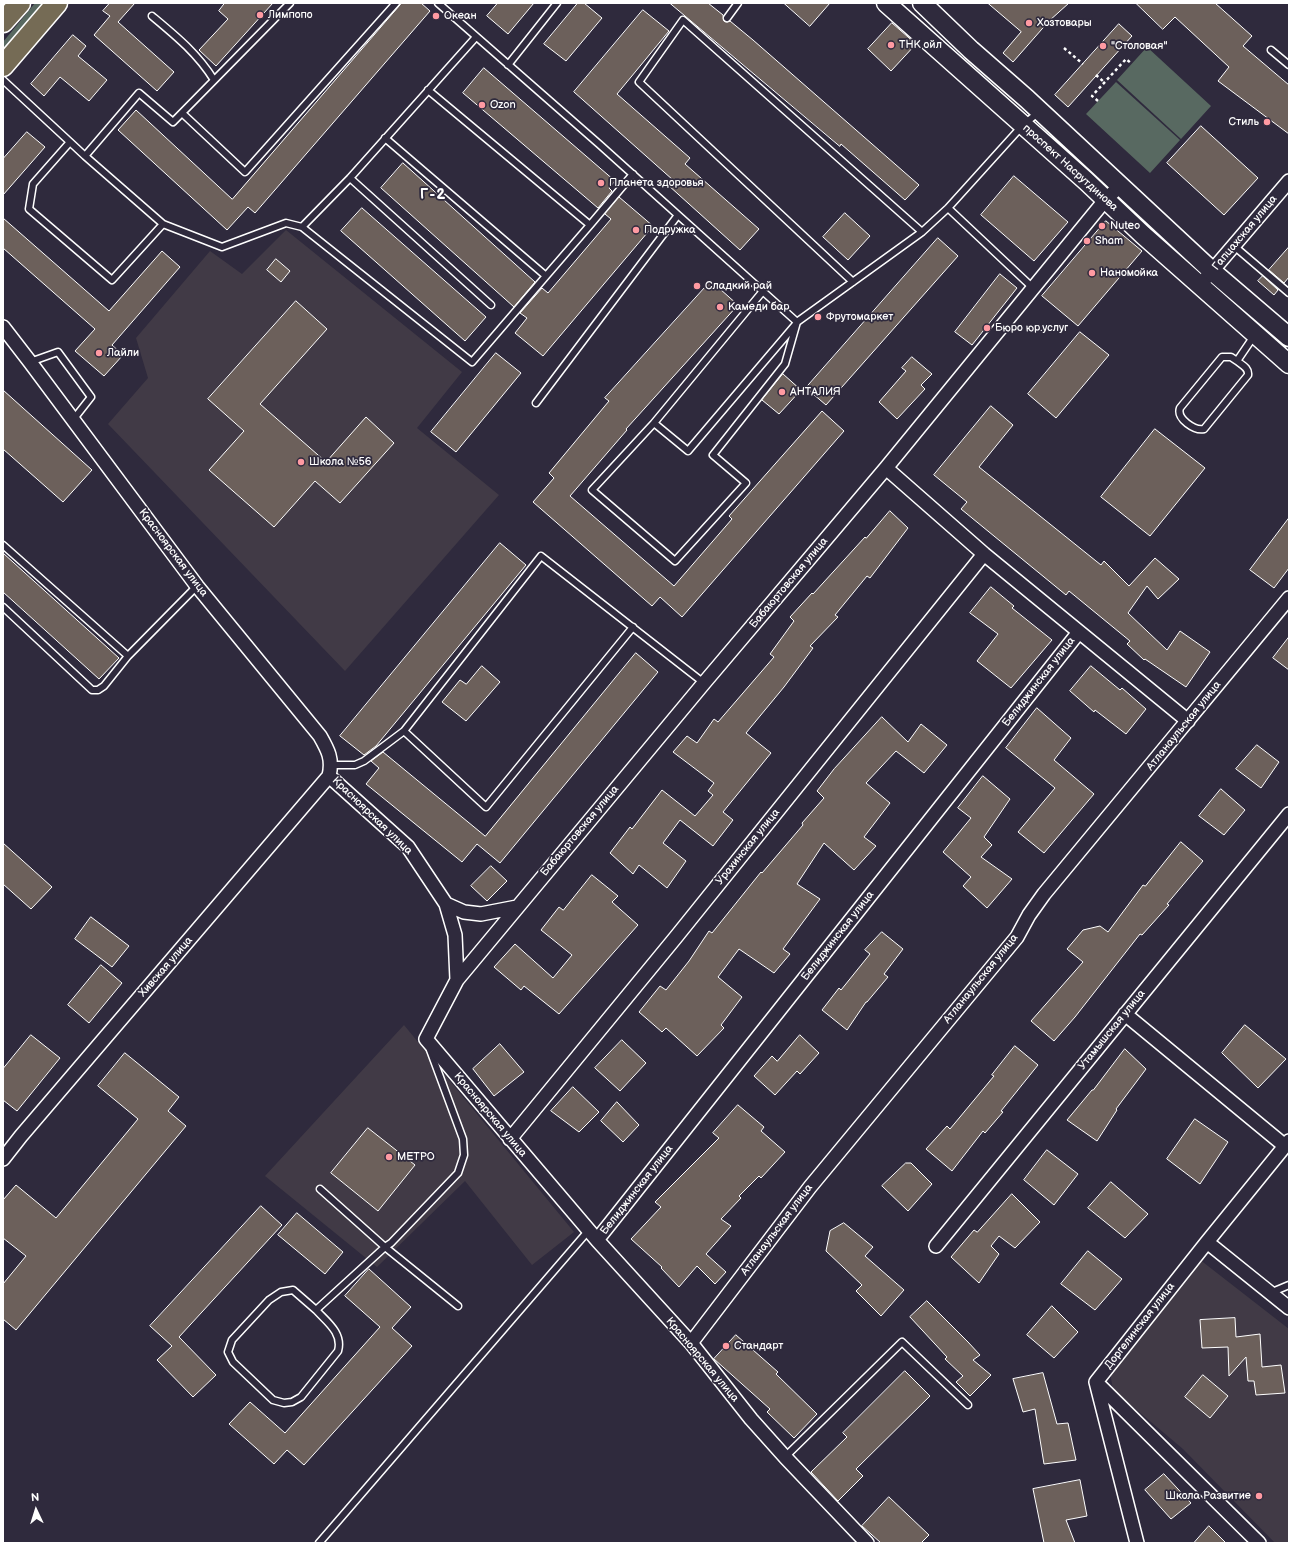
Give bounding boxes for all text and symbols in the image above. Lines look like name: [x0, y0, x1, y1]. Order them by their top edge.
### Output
place label: Лимпопо: [268, 8, 313, 22]
place label: Океан: [444, 9, 477, 23]
marker: Лимпопо: [255, 10, 265, 20]
marker: Океан: [431, 11, 441, 21]
place label: Хозтовары: [1037, 16, 1092, 30]
marker: Хозтовары: [1024, 18, 1034, 28]
place label: ТНК ойл: [899, 38, 942, 52]
place label: "Столовая": [1111, 39, 1168, 53]
marker: ТНК ойл: [886, 40, 896, 50]
marker: "Столовая": [1098, 41, 1108, 51]
place label: Ozon: [490, 98, 516, 112]
marker: Ozon: [477, 100, 487, 110]
place label: Стиль: [1229, 115, 1259, 129]
marker: Стиль: [1262, 117, 1272, 127]
street label: проспект Насрутдинова: [1020, 122, 1120, 214]
place label: Планета здоровья: [609, 176, 704, 190]
marker: Планета здоровья: [596, 178, 606, 188]
district label: Г-2: [420, 186, 446, 204]
street label: Гапцахская улица: [1210, 193, 1280, 273]
place label: Nuteo: [1110, 219, 1140, 233]
marker: Nuteo: [1097, 221, 1107, 231]
place label: Подружка: [644, 223, 695, 237]
marker: Подружка: [631, 225, 641, 235]
place label: Sham: [1095, 234, 1123, 248]
marker: Sham: [1082, 236, 1092, 246]
place label: Наномойка: [1100, 266, 1158, 280]
marker: Наномойка: [1087, 268, 1097, 278]
place label: Сладкий рай: [705, 279, 772, 293]
marker: Сладкий рай: [692, 281, 702, 291]
place label: Камеди бар: [728, 300, 790, 314]
marker: Камеди бар: [715, 302, 725, 312]
place label: Фрутомаркет: [826, 310, 893, 324]
marker: Фрутомаркет: [813, 312, 823, 322]
place label: Бюро юр.услуг: [995, 321, 1068, 335]
marker: Бюро юр.услуг: [982, 323, 992, 333]
place label: Лайли: [107, 346, 139, 360]
marker: Лайли: [94, 348, 104, 358]
place label: АНТАЛИЯ: [790, 385, 841, 399]
marker: АНТАЛИЯ: [777, 387, 787, 397]
place label: Школа №56: [309, 455, 371, 469]
marker: Школа №56: [296, 457, 306, 467]
street label: Красноярская улица: [136, 506, 210, 600]
street label: Бабаюртовская улица: [747, 535, 831, 631]
street label: Белиджинская улица: [1000, 635, 1078, 729]
street label: Атланаульская улица: [1144, 679, 1224, 773]
street label: Красноярская улица: [329, 774, 415, 858]
street label: Бабаюртовская улица: [538, 783, 622, 879]
street label: Урахинская улица: [713, 806, 783, 888]
street label: Белиджинская улица: [799, 889, 877, 983]
street label: Атланаульская улица: [941, 932, 1021, 1026]
street label: Хивская улица: [136, 934, 196, 1000]
street label: Утамышская улица: [1076, 987, 1148, 1073]
street label: Красноярская улица: [451, 1070, 529, 1160]
street label: Белиджинская улица: [598, 1143, 676, 1237]
place label: МЕТРО: [397, 1150, 435, 1164]
marker: МЕТРО: [384, 1152, 394, 1162]
street label: Атланаульская улица: [738, 1182, 816, 1278]
street label: Доргелинская улица: [1102, 1280, 1178, 1372]
street label: Красноярская улица: [663, 1315, 741, 1405]
place label: Стандарт: [734, 1339, 783, 1353]
marker: Стандарт: [721, 1341, 731, 1351]
place label: Школа Развитие: [1165, 1489, 1251, 1503]
north arrow: [16, 1490, 56, 1530]
text: N: [31, 1491, 40, 1504]
marker: Школа Развитие: [1254, 1491, 1264, 1501]

